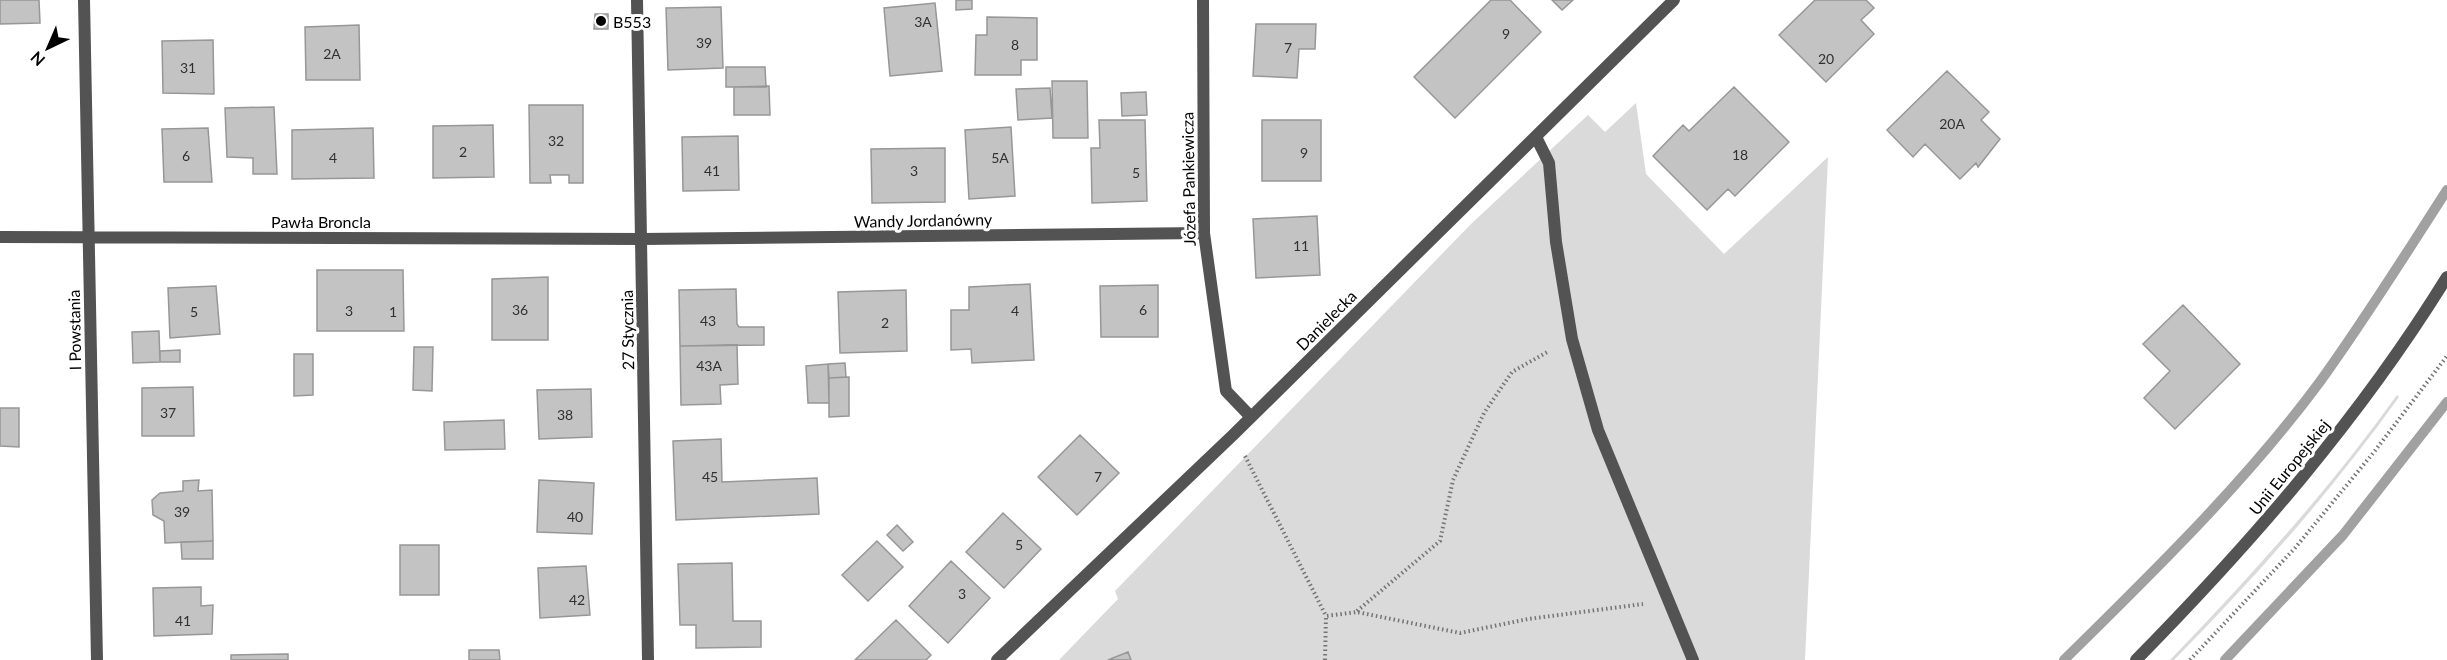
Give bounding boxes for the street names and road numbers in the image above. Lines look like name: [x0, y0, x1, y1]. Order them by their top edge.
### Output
street label: Józefa Pankiewicza: [1177, 112, 1199, 246]
street label: Wandy Jordanówny: [854, 209, 993, 231]
street label: Pawła Broncla: [271, 212, 371, 231]
street label: Danielecka: [1292, 286, 1360, 354]
street label: I Powstania: [64, 290, 84, 370]
street label: 27 Stycznia: [617, 290, 637, 370]
street label: Unii Europejskiej: [2245, 416, 2333, 518]

